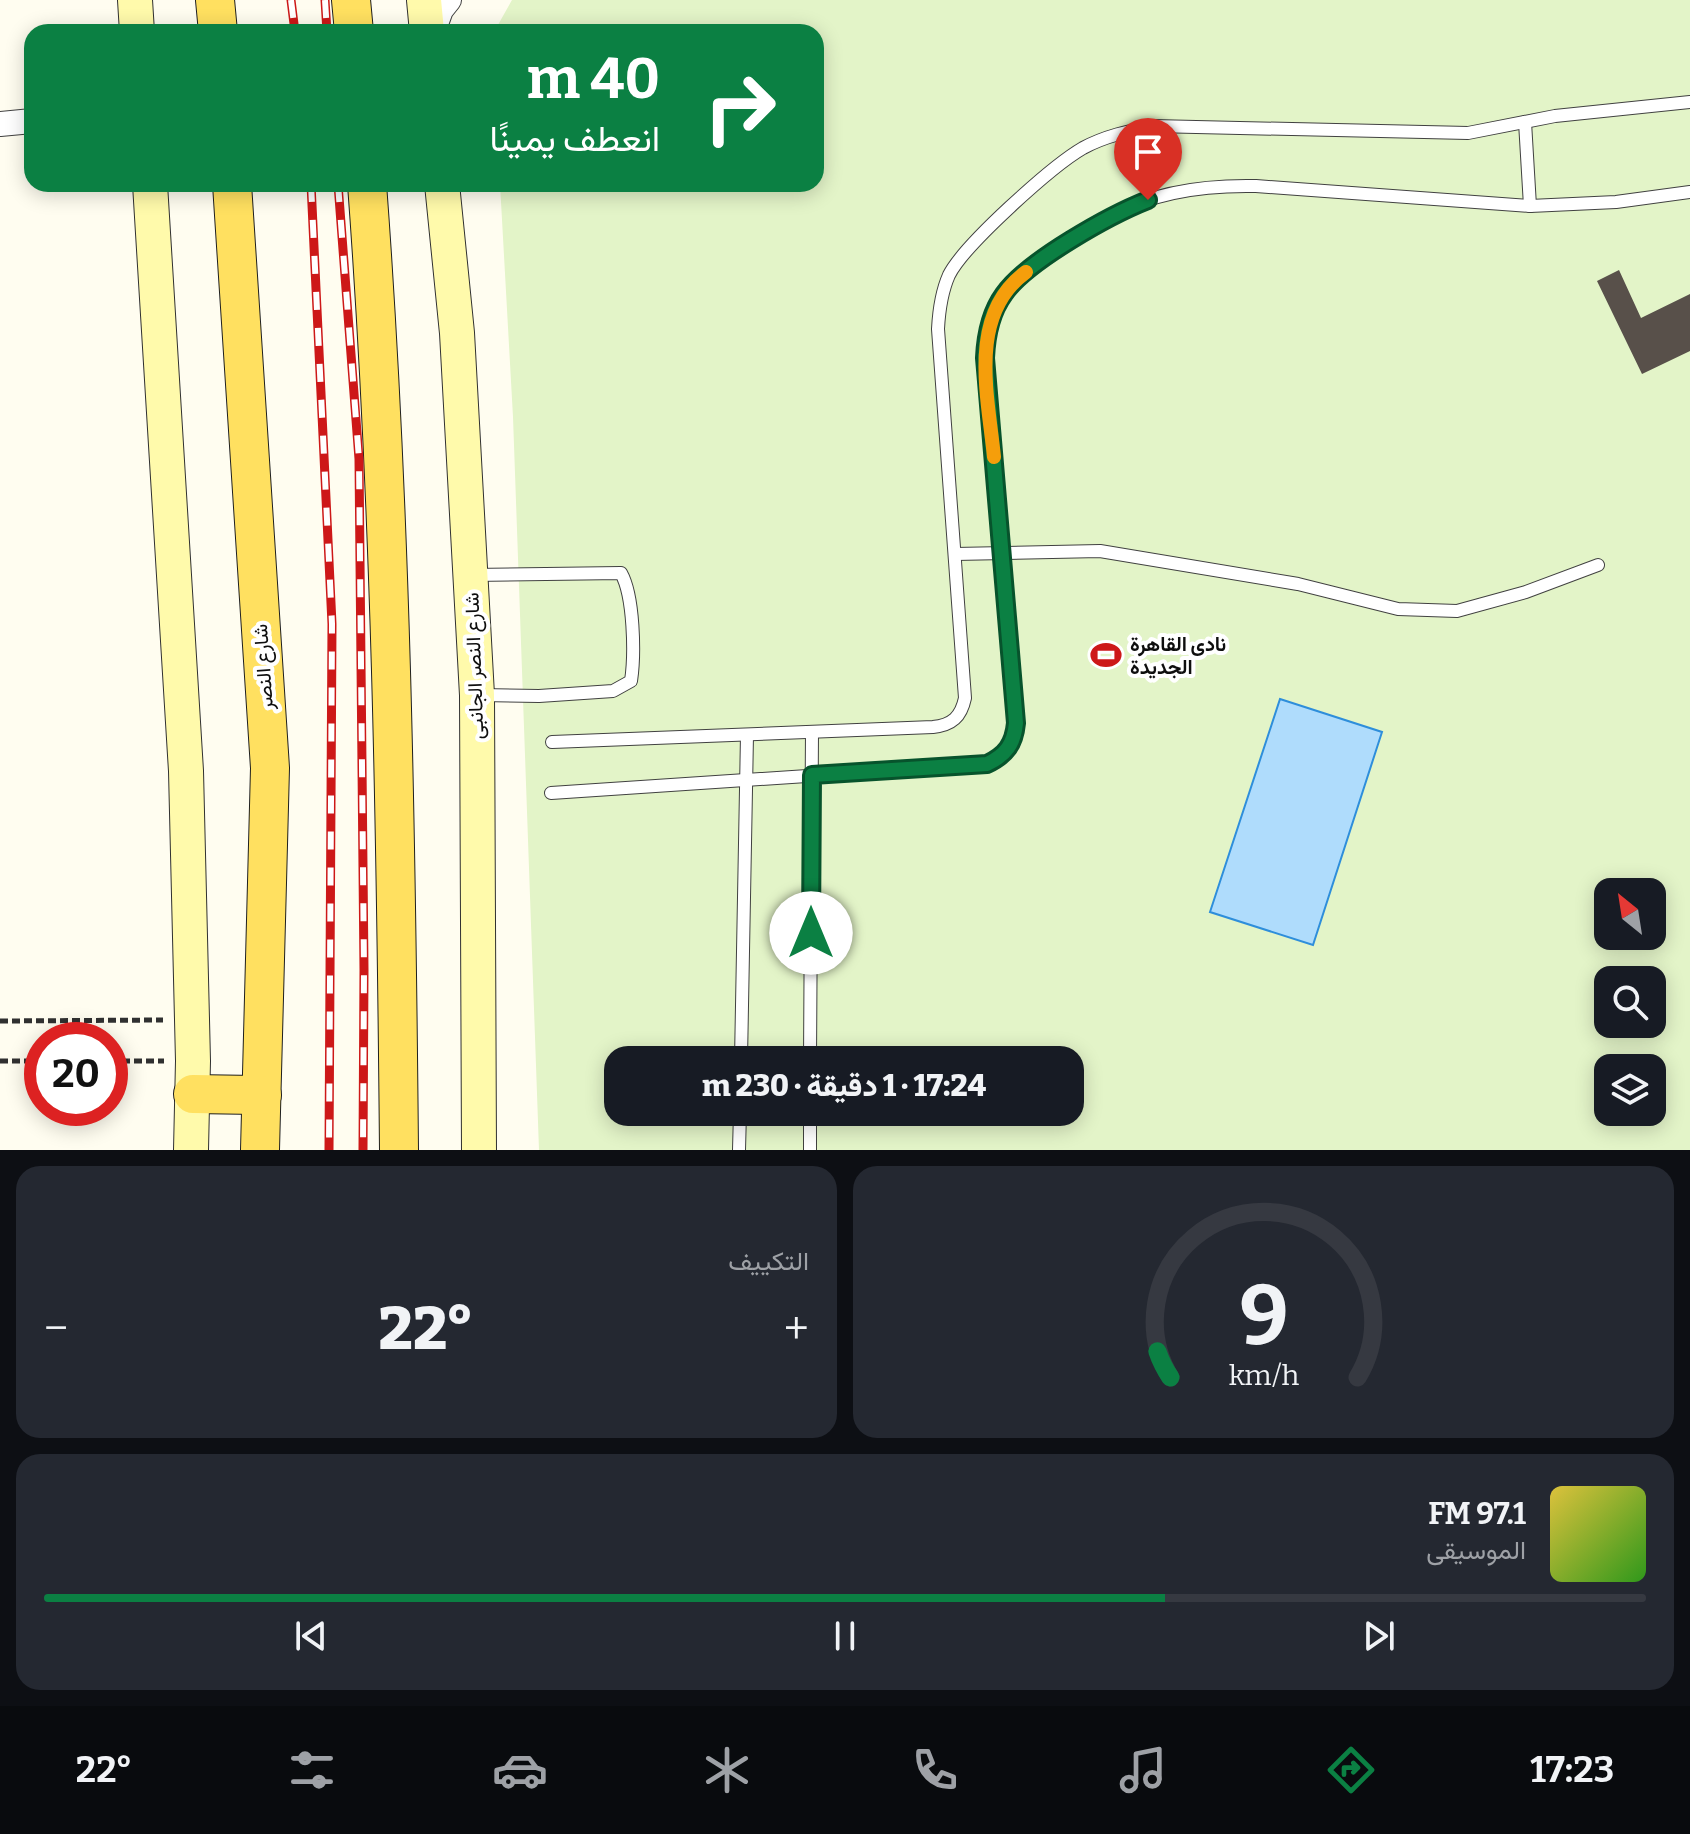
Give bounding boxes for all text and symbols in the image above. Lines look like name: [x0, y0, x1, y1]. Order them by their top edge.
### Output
text: 40 m: [527, 46, 660, 113]
icon: right: [688, 56, 792, 160]
text: انعطف يمينًا: [489, 117, 660, 161]
pin: [1114, 118, 1182, 200]
icon: arrive: [1126, 130, 1170, 174]
street label: شارع النصر الجانبى: [459, 592, 491, 740]
street label: شارع النصر: [248, 623, 280, 712]
place label: نادى القاهرة الجديدة: [1130, 632, 1226, 679]
sports icon: نادى القاهرة الجديدة: [1089, 638, 1123, 672]
north arrow: [1594, 878, 1666, 950]
map controls: [1594, 878, 1666, 1126]
position arrow: [769, 891, 853, 975]
button: search: [1594, 966, 1666, 1038]
speed limit sign: 20: [24, 1022, 128, 1126]
button: layers: [1594, 1054, 1666, 1126]
text: 17:24 · 1 دقيقة · 230 m: [702, 1068, 986, 1104]
text: التكييف: [728, 1246, 809, 1277]
text: 9: [1239, 1266, 1288, 1366]
text: 22°: [379, 1293, 474, 1365]
text: −: [44, 1302, 68, 1355]
text: +: [784, 1302, 809, 1355]
text: km/h: [1228, 1358, 1299, 1393]
text: 97.1 FM: [1428, 1496, 1526, 1532]
text: الموسيقى: [1426, 1535, 1526, 1566]
icon: previous: [289, 1614, 333, 1658]
icon: pause: [823, 1614, 867, 1658]
icon: next: [1357, 1614, 1401, 1658]
icon: filters: [284, 1742, 340, 1798]
icon: car: [492, 1742, 548, 1798]
icon: climate: [699, 1742, 755, 1798]
icon: phone: [907, 1742, 963, 1798]
icon: music: [1115, 1742, 1171, 1798]
icon: directions: [1323, 1742, 1379, 1798]
text: 22°: [76, 1748, 132, 1792]
text: 17:23: [1530, 1748, 1614, 1792]

